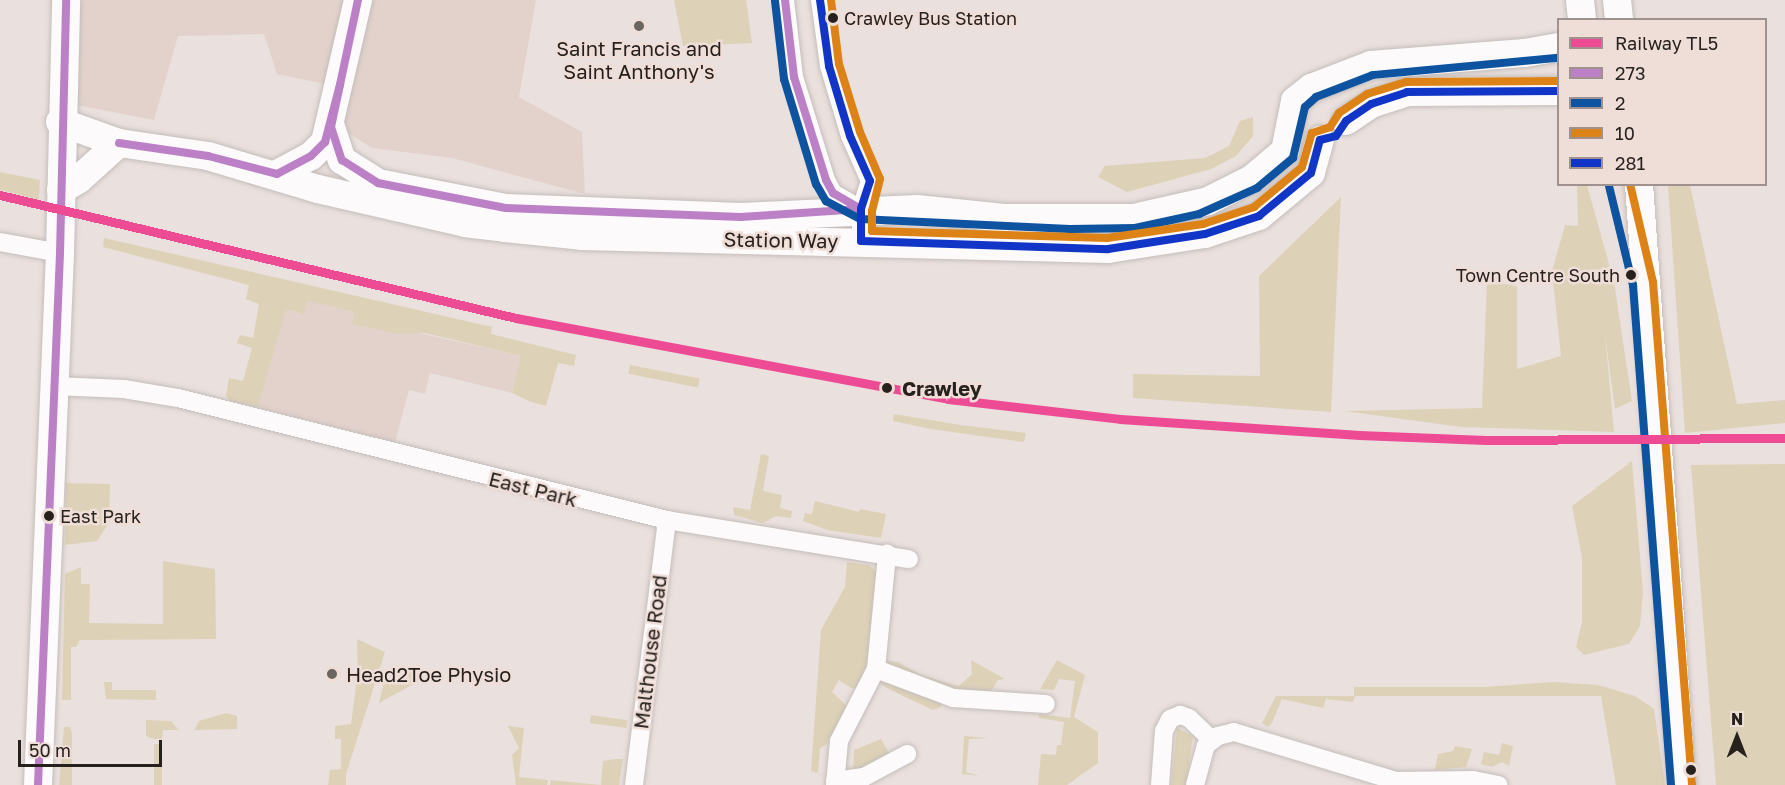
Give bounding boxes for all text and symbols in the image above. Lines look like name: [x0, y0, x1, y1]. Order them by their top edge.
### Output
place label: Crawley Bus Station: [844, 7, 1017, 29]
marker: Crawley Bus Station: [827, 12, 839, 24]
legend: [1557, 18, 1767, 186]
marker: Saint Francis and Saint Anthony's: [632, 19, 646, 33]
text: Railway TL5: [1615, 32, 1718, 54]
place label: Saint Francis and Saint Anthony's: [556, 36, 722, 83]
text: 273: [1615, 62, 1646, 84]
text: 2: [1615, 92, 1625, 114]
text: 10: [1615, 122, 1635, 144]
text: 281: [1615, 152, 1645, 174]
street label: Station Way: [723, 227, 839, 253]
place label: Town Centre South: [1456, 264, 1620, 286]
marker: Town Centre South: [1625, 269, 1637, 281]
place label: Crawley: [902, 376, 982, 400]
marker: Crawley: [877, 378, 897, 398]
street label: East Park: [486, 466, 580, 512]
place label: East Park: [60, 505, 141, 527]
marker: East Park: [43, 510, 55, 522]
street label: Malthouse Road: [629, 574, 671, 730]
place label: Head2Toe Physio: [346, 662, 511, 686]
marker: Head2Toe Physio: [323, 665, 341, 683]
north arrow: [1707, 707, 1767, 767]
text: N: [1731, 709, 1743, 729]
scale bar: [21, 728, 165, 766]
text: 50 m: [29, 739, 71, 761]
unlabelled marker: [1685, 764, 1697, 776]

